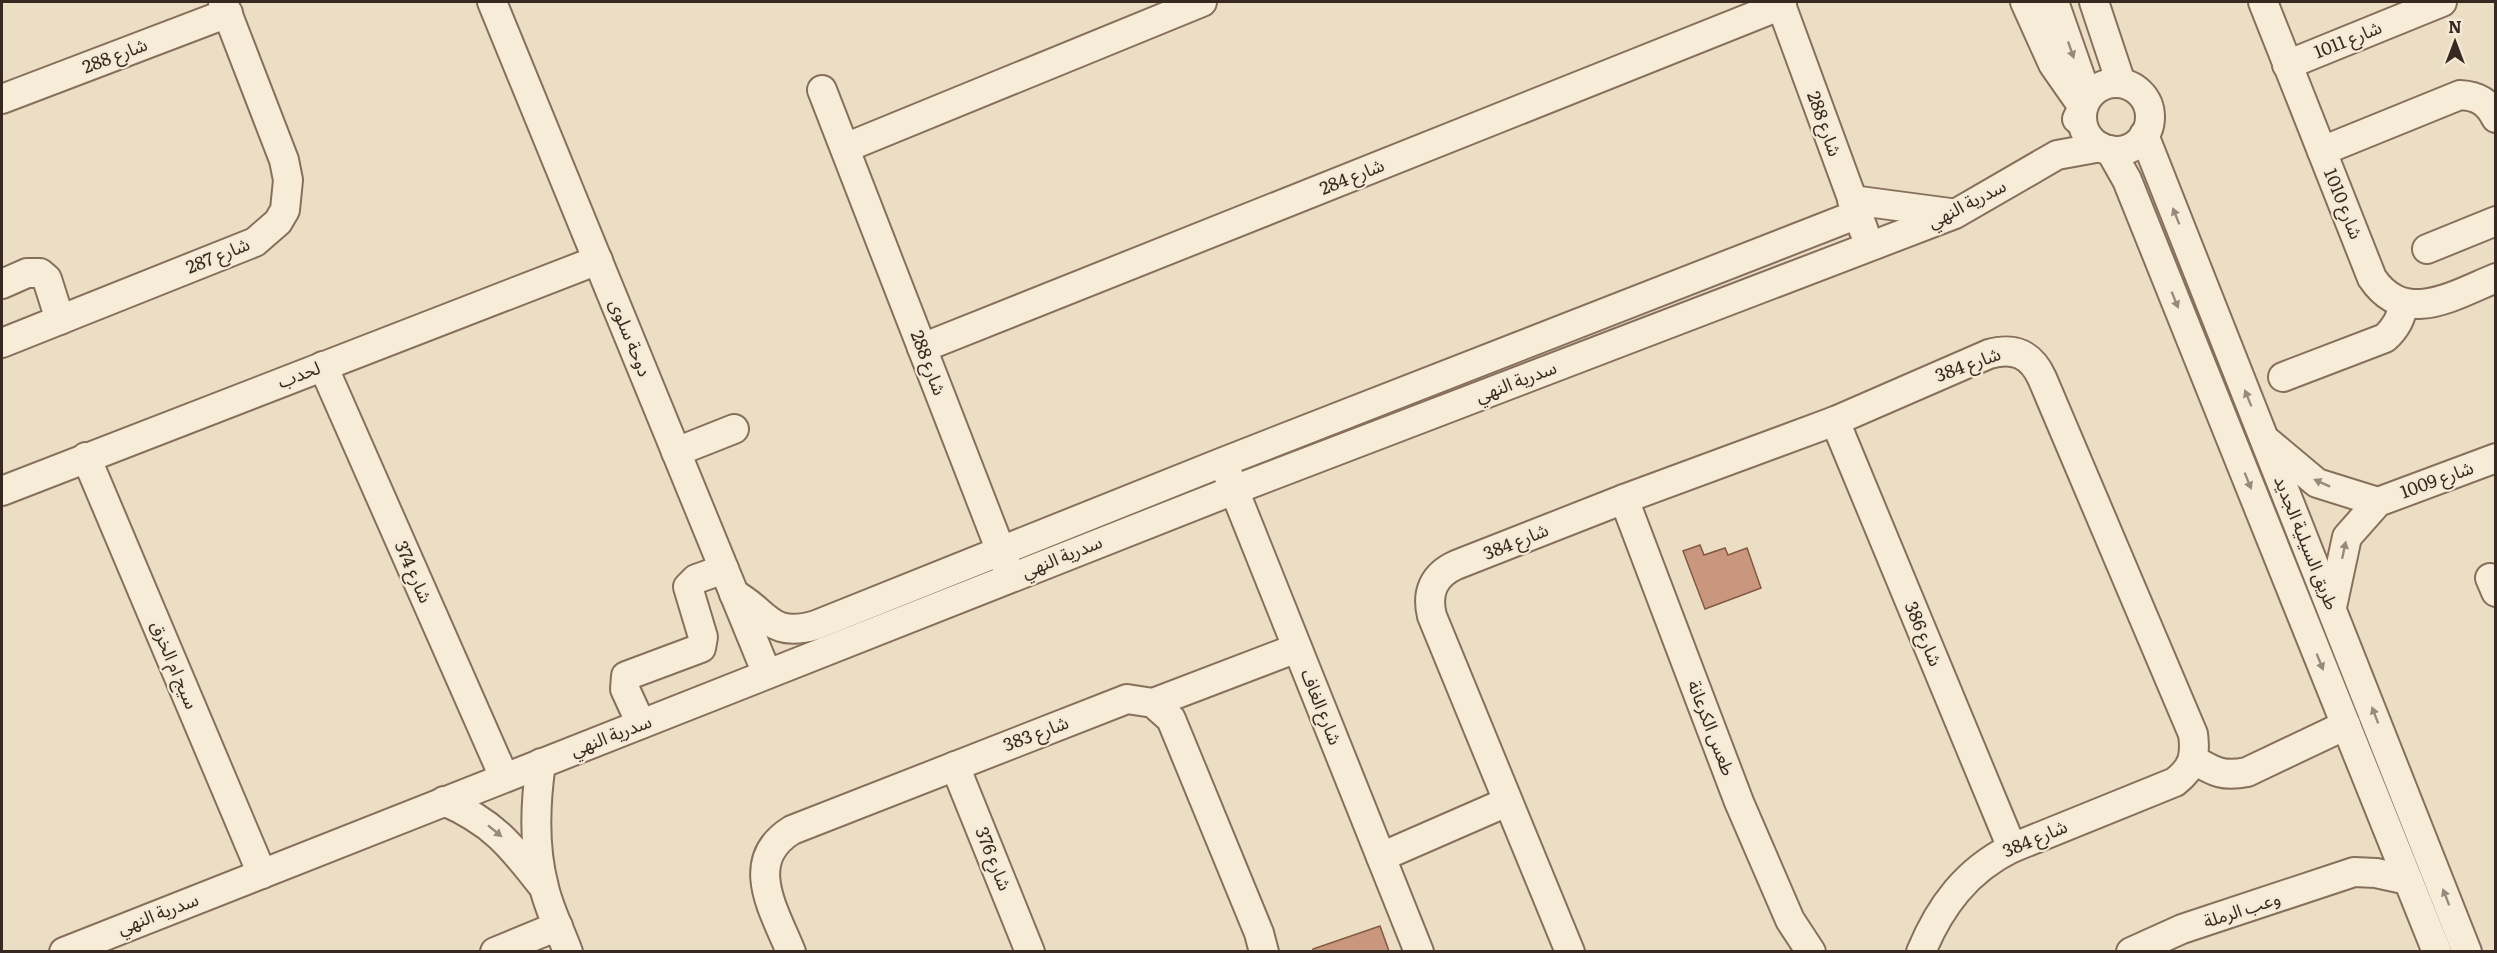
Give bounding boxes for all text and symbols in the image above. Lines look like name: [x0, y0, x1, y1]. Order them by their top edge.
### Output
north arrow: [2425, 12, 2485, 72]
street label: شارع 1011: [2309, 13, 2386, 66]
text: N: [2448, 14, 2462, 38]
street label: شارع 288: [78, 30, 152, 81]
one-way arrow: [2066, 41, 2076, 59]
street label: شارع 288: [1799, 87, 1850, 161]
street label: شارع 284: [1315, 150, 1389, 203]
street label: شارع 1010: [2316, 164, 2371, 244]
street label: سدرية النهي: [1922, 171, 2011, 235]
one-way arrow: [2171, 207, 2181, 225]
street label: شارع 287: [181, 230, 254, 281]
one-way arrow: [2170, 291, 2180, 309]
street label: دوحة سلوى: [604, 295, 659, 380]
street label: شارع 288: [903, 326, 954, 400]
street label: شارع 384: [1931, 339, 2005, 390]
street label: لحدب: [273, 353, 324, 394]
street label: سدرية النهي: [1471, 353, 1560, 410]
one-way arrow: [2243, 388, 2253, 406]
street label: شارع 1009: [2396, 453, 2478, 506]
street label: طريق السيلية الجديد: [2268, 471, 2347, 614]
one-way arrow: [2243, 472, 2253, 490]
one-way arrow: [2313, 478, 2331, 488]
street label: شارع 384: [1479, 515, 1553, 568]
street label: سدرية النهي: [1017, 527, 1106, 585]
street label: شارع 374: [387, 536, 440, 608]
one-way arrow: [2340, 540, 2350, 559]
street label: شارع 386: [1897, 597, 1950, 671]
street label: سيج ام الخرق: [143, 616, 206, 714]
one-way arrow: [2315, 653, 2325, 671]
street label: شارع الغاف: [1293, 664, 1350, 749]
street label: طعس الكرعانة: [1682, 676, 1743, 779]
one-way arrow: [2369, 706, 2379, 724]
street label: سدرية النهي: [566, 707, 655, 764]
street label: شارع 383: [999, 708, 1073, 759]
street label: شارع 384: [1998, 812, 2072, 865]
street label: شارع 376: [968, 822, 1019, 895]
one-way arrow: [487, 824, 502, 836]
street label: وعب الرملة: [2200, 883, 2283, 934]
street label: سدرية النهي: [113, 885, 202, 942]
one-way arrow: [2440, 888, 2450, 906]

